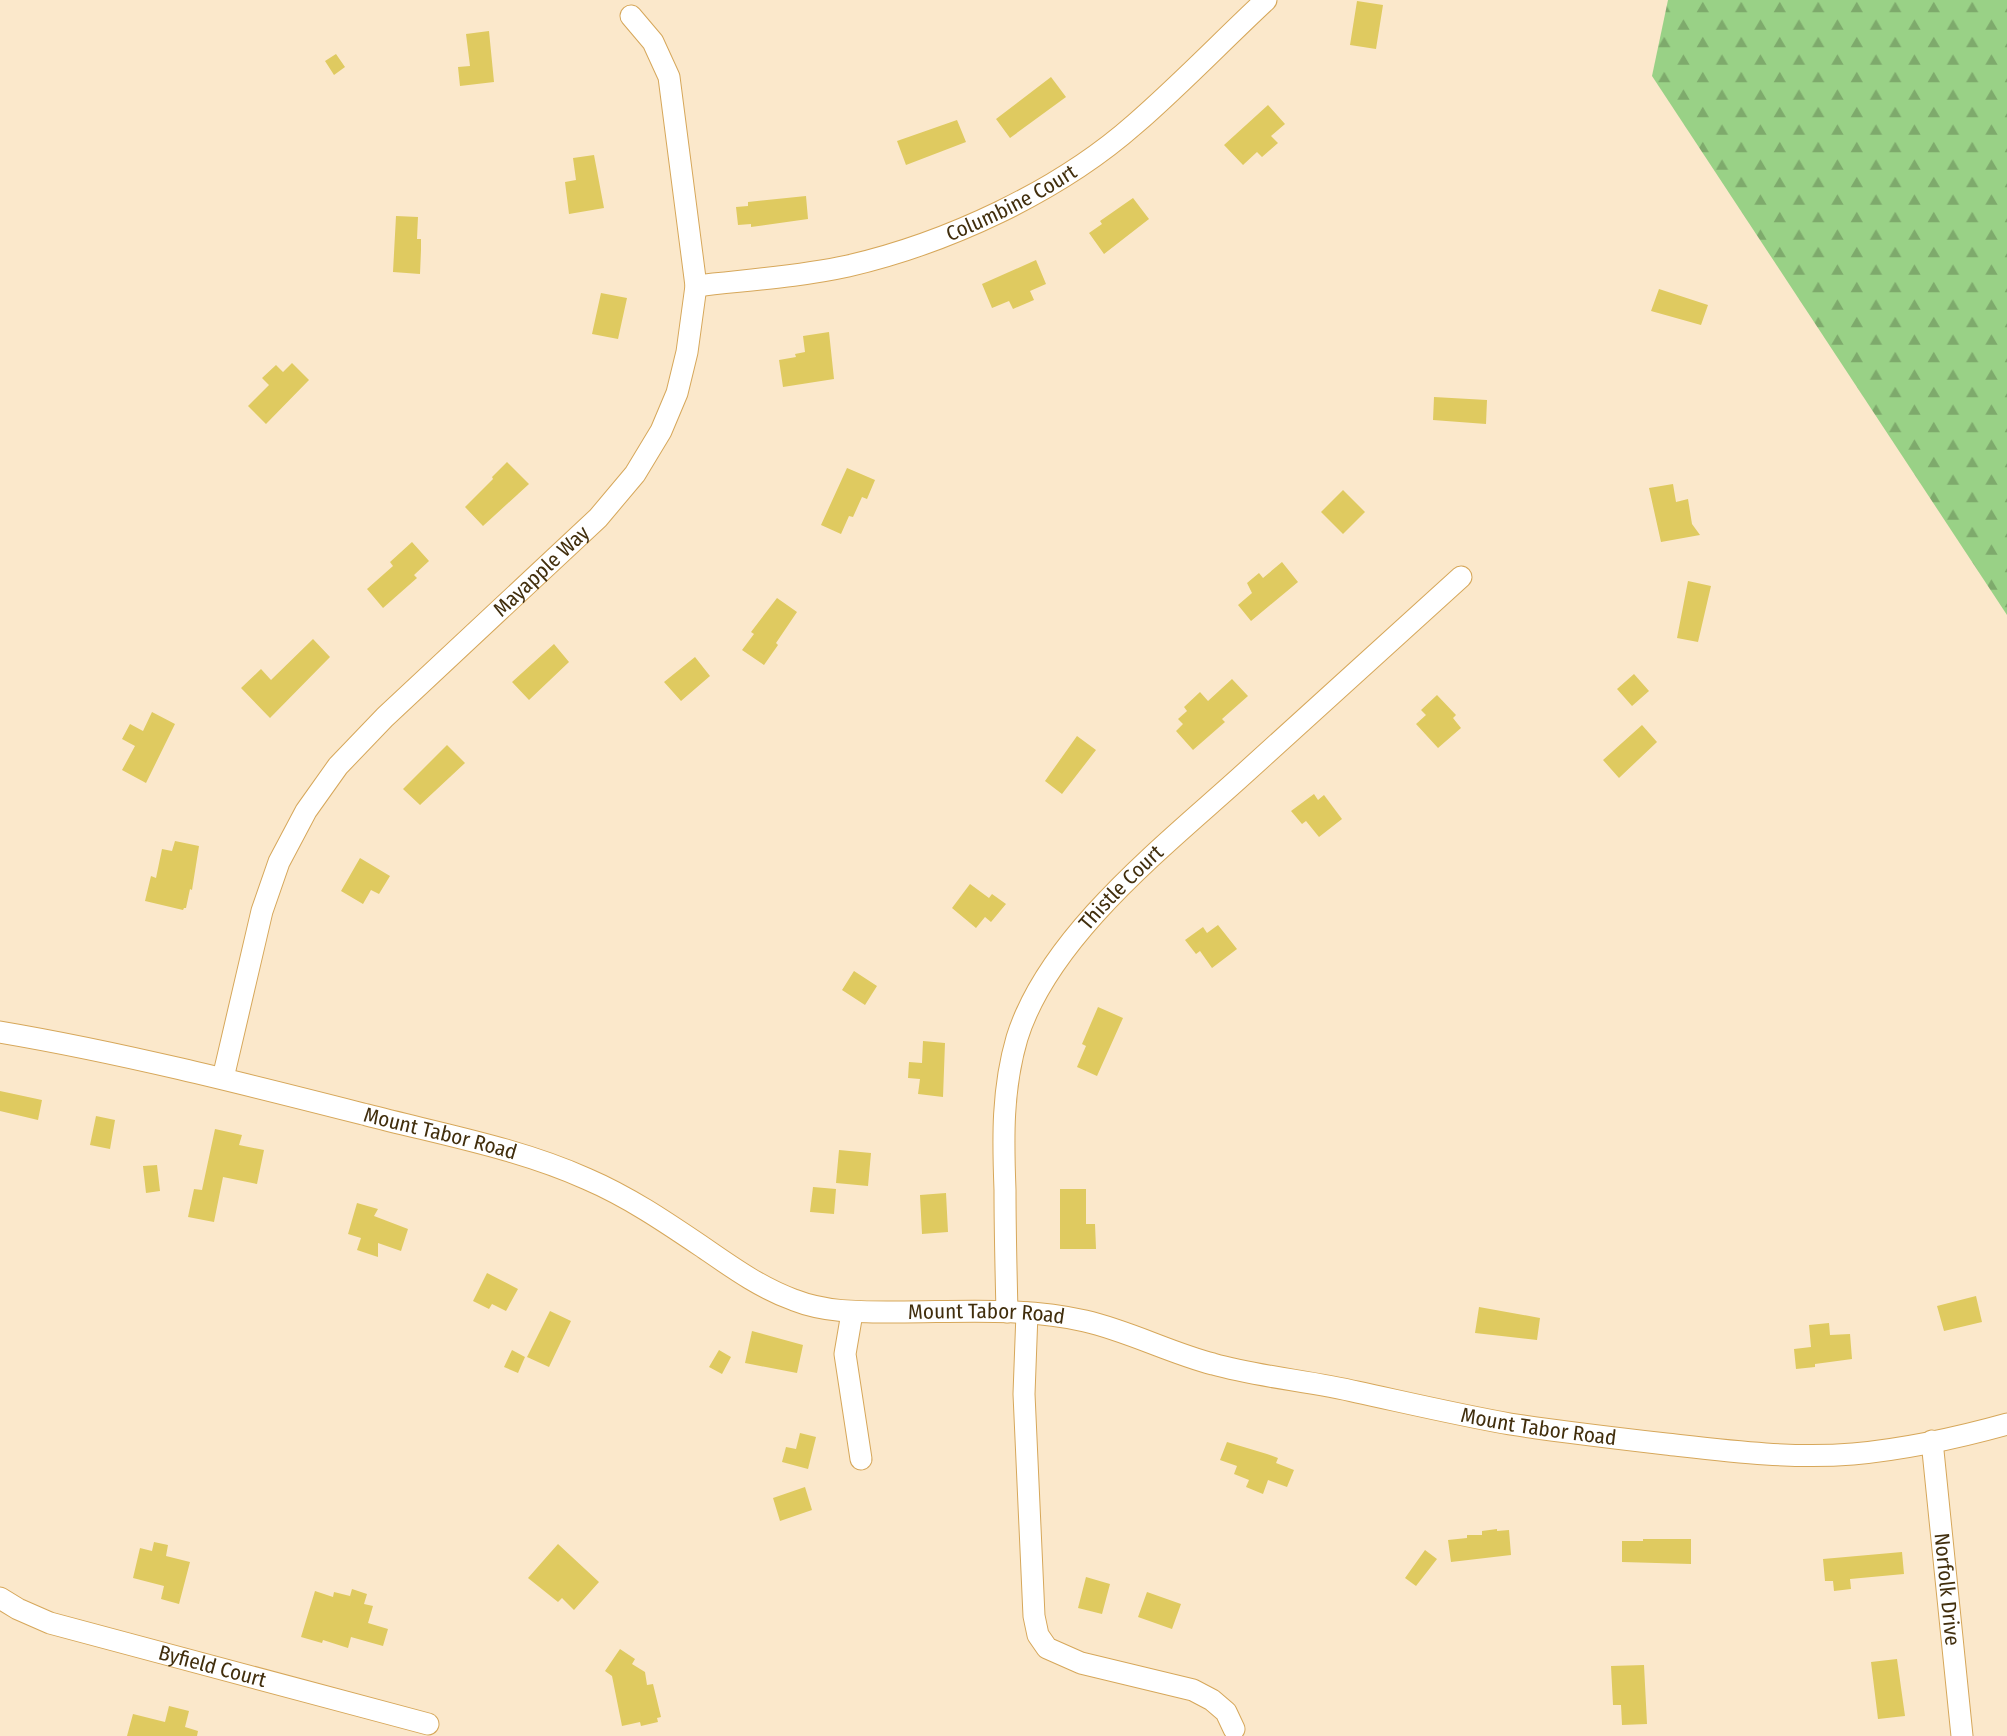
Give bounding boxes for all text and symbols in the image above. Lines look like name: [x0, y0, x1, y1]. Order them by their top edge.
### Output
street label: Columbine Court: [942, 159, 1082, 247]
street label: Mayapple Way: [488, 519, 595, 622]
street label: Thistle Court: [1073, 839, 1169, 935]
street label: Mount Tabor Road: [361, 1102, 520, 1166]
street label: Mount Tabor Road: [908, 1298, 1067, 1330]
street label: Mount Tabor Road: [1459, 1402, 1618, 1451]
street label: Norfolk Drive: [1928, 1532, 1966, 1647]
street label: Byfield Court: [156, 1640, 269, 1693]

